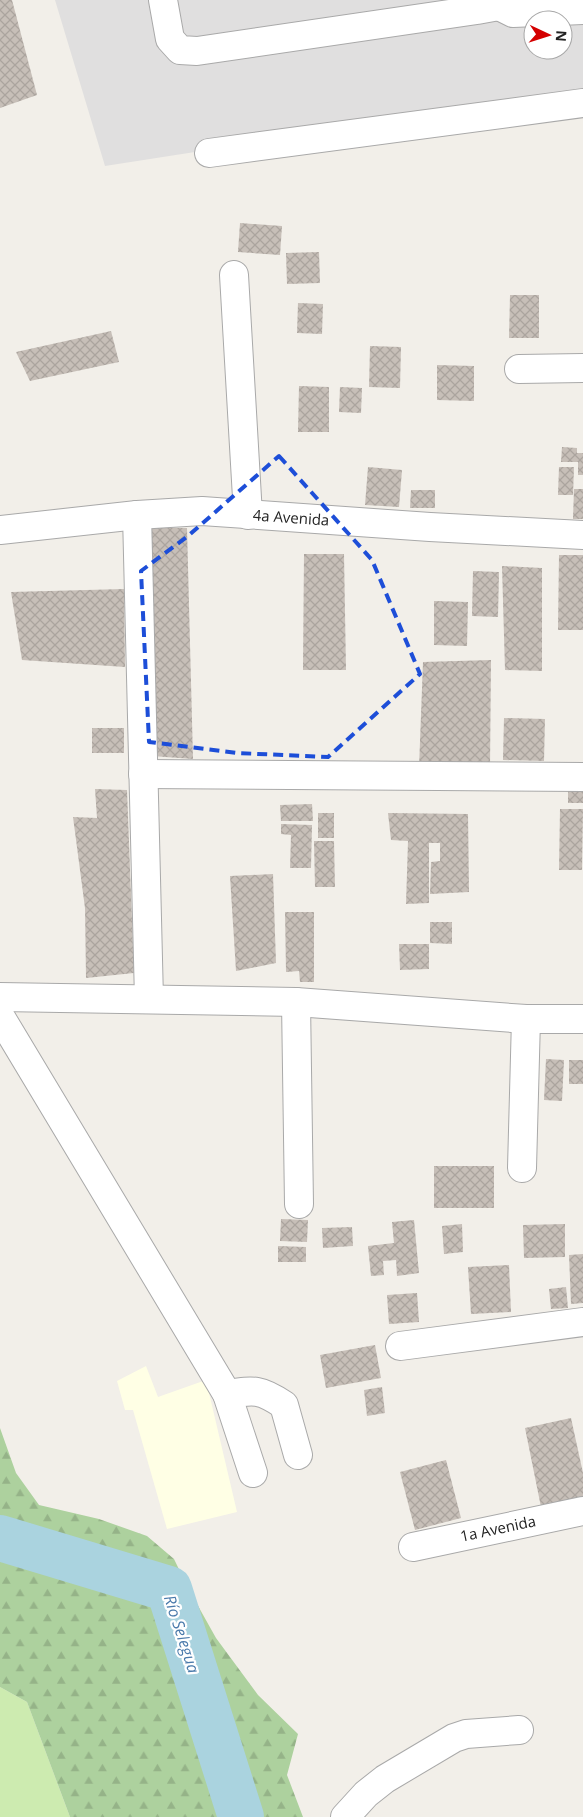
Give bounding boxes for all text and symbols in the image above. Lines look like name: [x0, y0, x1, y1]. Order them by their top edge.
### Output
north arrow: [523, 10, 573, 60]
text: N: [552, 30, 571, 42]
street label: 4a Avenida: [252, 504, 330, 530]
street label: 1a Avenida: [458, 1510, 537, 1546]
water label: Río Selegua: [159, 1592, 205, 1676]

